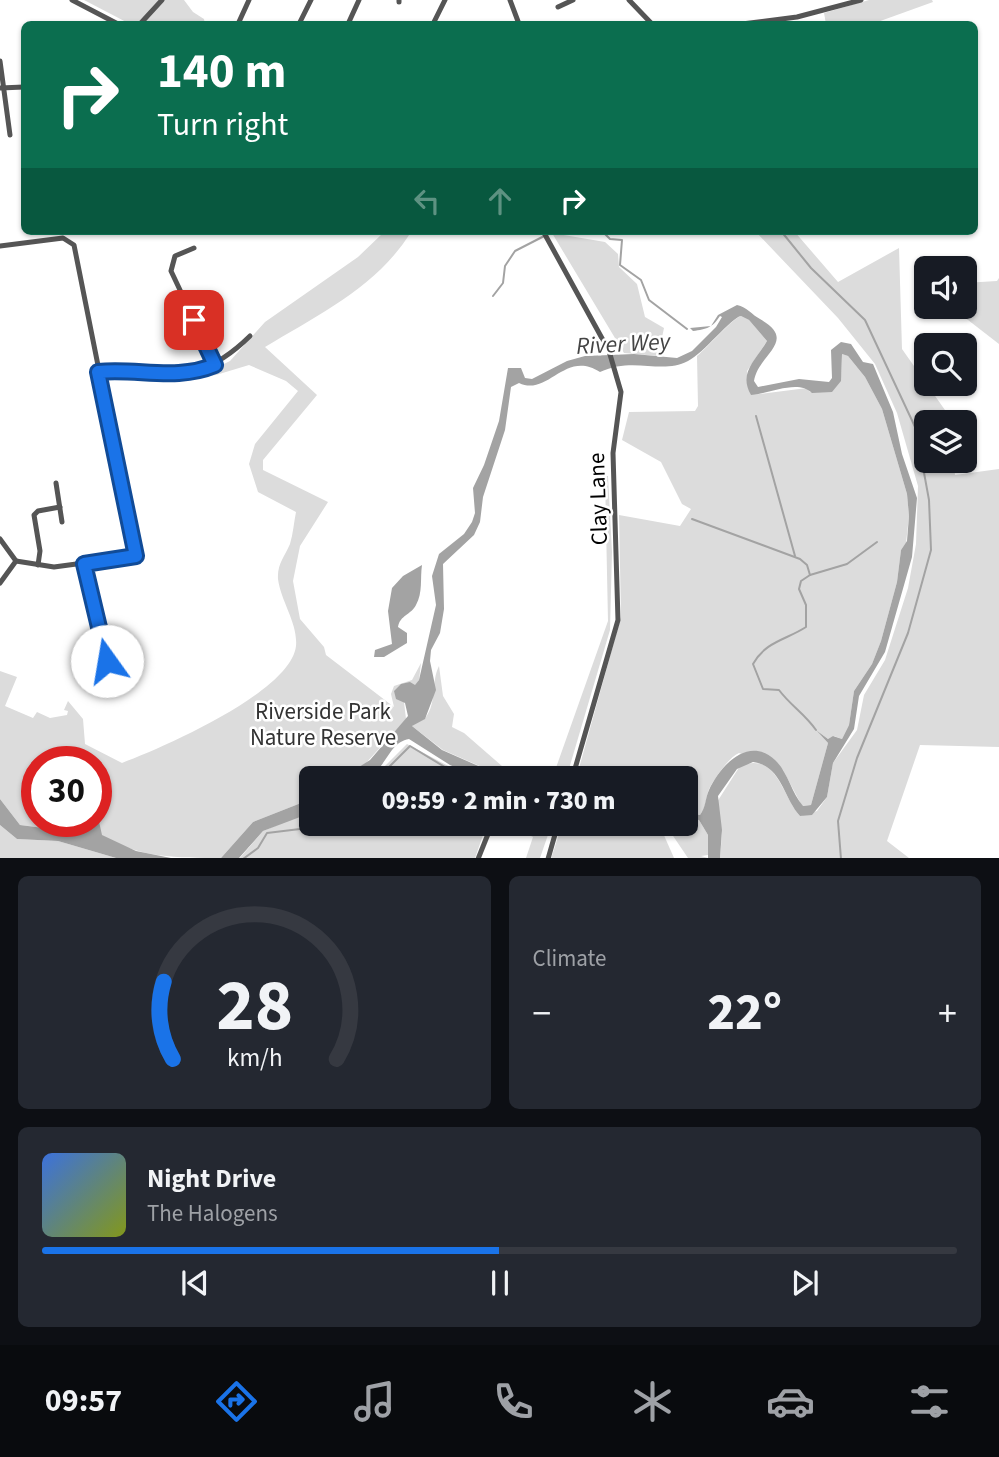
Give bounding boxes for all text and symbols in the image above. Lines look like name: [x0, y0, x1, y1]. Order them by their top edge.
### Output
text: 140 m: [157, 37, 286, 107]
icon: right: [42, 49, 133, 140]
text: Turn right: [157, 102, 288, 148]
icon: left: [408, 182, 446, 220]
icon: ahead: [481, 182, 519, 220]
icon: right: [554, 182, 592, 220]
map controls: [914, 256, 977, 473]
button: sound: [914, 256, 977, 319]
pin: [164, 290, 224, 350]
icon: arrive: [175, 301, 213, 339]
water label: River Wey: [575, 324, 672, 364]
button: search: [914, 333, 977, 396]
button: layers: [914, 410, 977, 473]
street label: Clay Lane: [580, 452, 616, 546]
position arrow: [70, 624, 144, 698]
park label: Riverside Park Nature Reserve: [250, 695, 396, 754]
speed limit sign: 30: [21, 746, 112, 837]
text: 09:59 · 2 min · 730 m: [382, 782, 615, 819]
text: Climate: [533, 942, 606, 975]
text: 28: [216, 954, 293, 1058]
text: 22°: [707, 976, 782, 1050]
text: −: [533, 987, 551, 1041]
text: +: [938, 987, 957, 1041]
text: km/h: [227, 1039, 282, 1075]
text: Night Drive: [147, 1160, 276, 1197]
text: The Halogens: [147, 1197, 278, 1230]
icon: previous: [176, 1264, 214, 1302]
icon: pause: [481, 1264, 519, 1302]
icon: next: [786, 1264, 824, 1302]
icon: directions: [212, 1377, 261, 1426]
icon: music: [350, 1377, 399, 1426]
icon: phone: [489, 1377, 538, 1426]
icon: climate: [628, 1377, 677, 1426]
icon: car: [766, 1377, 815, 1426]
icon: filters: [905, 1377, 954, 1426]
text: 09:57: [45, 1378, 122, 1424]

